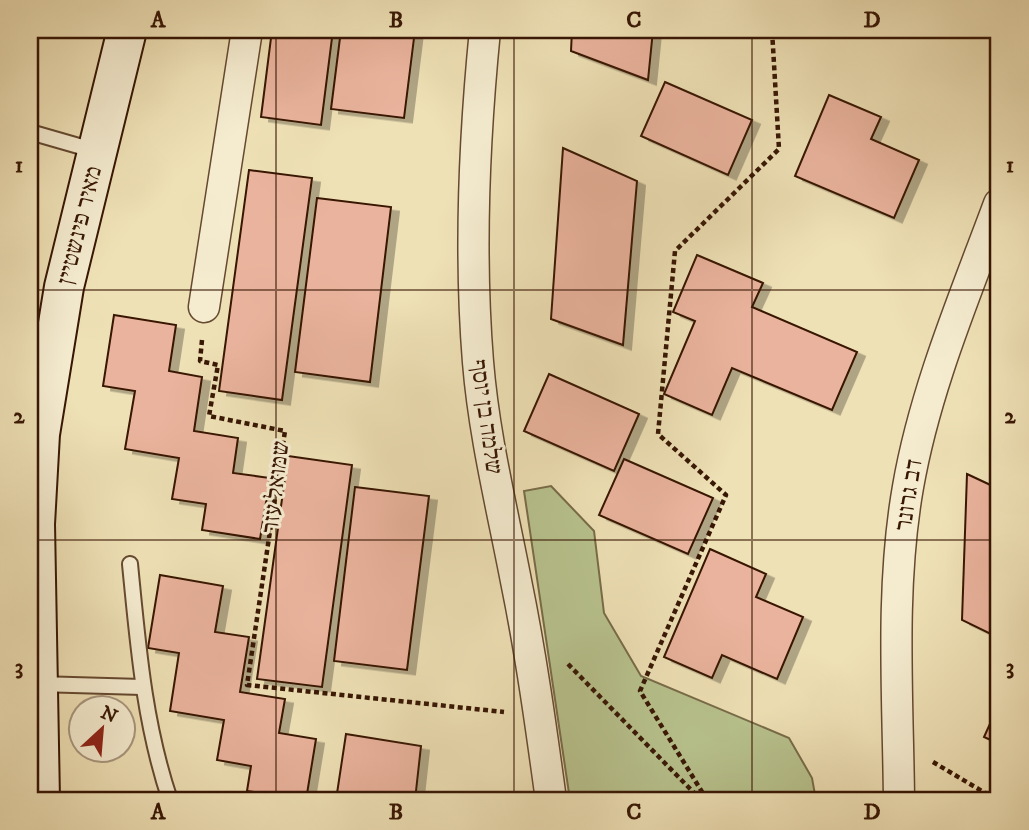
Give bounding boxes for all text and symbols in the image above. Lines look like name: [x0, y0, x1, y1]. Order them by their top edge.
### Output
text: A: [150, 6, 167, 35]
text: B: [389, 6, 403, 35]
text: C: [626, 6, 642, 35]
text: D: [863, 6, 881, 35]
text: 1: [15, 151, 23, 180]
text: 1: [1006, 151, 1014, 180]
street label: מאיר פינשטיין: [51, 163, 109, 288]
street label: שלמה בן יוסף: [463, 358, 509, 476]
text: 2: [13, 402, 25, 431]
text: 2: [1004, 402, 1016, 431]
street label: שמואל עזר: [255, 439, 297, 535]
street label: דב גרונר: [888, 457, 929, 533]
text: 3: [15, 653, 23, 682]
text: 3: [1006, 653, 1014, 682]
north arrow: [66, 694, 136, 764]
text: N: [97, 701, 121, 729]
text: A: [150, 798, 167, 827]
text: B: [389, 798, 403, 827]
text: C: [626, 798, 642, 827]
text: D: [863, 798, 881, 827]

